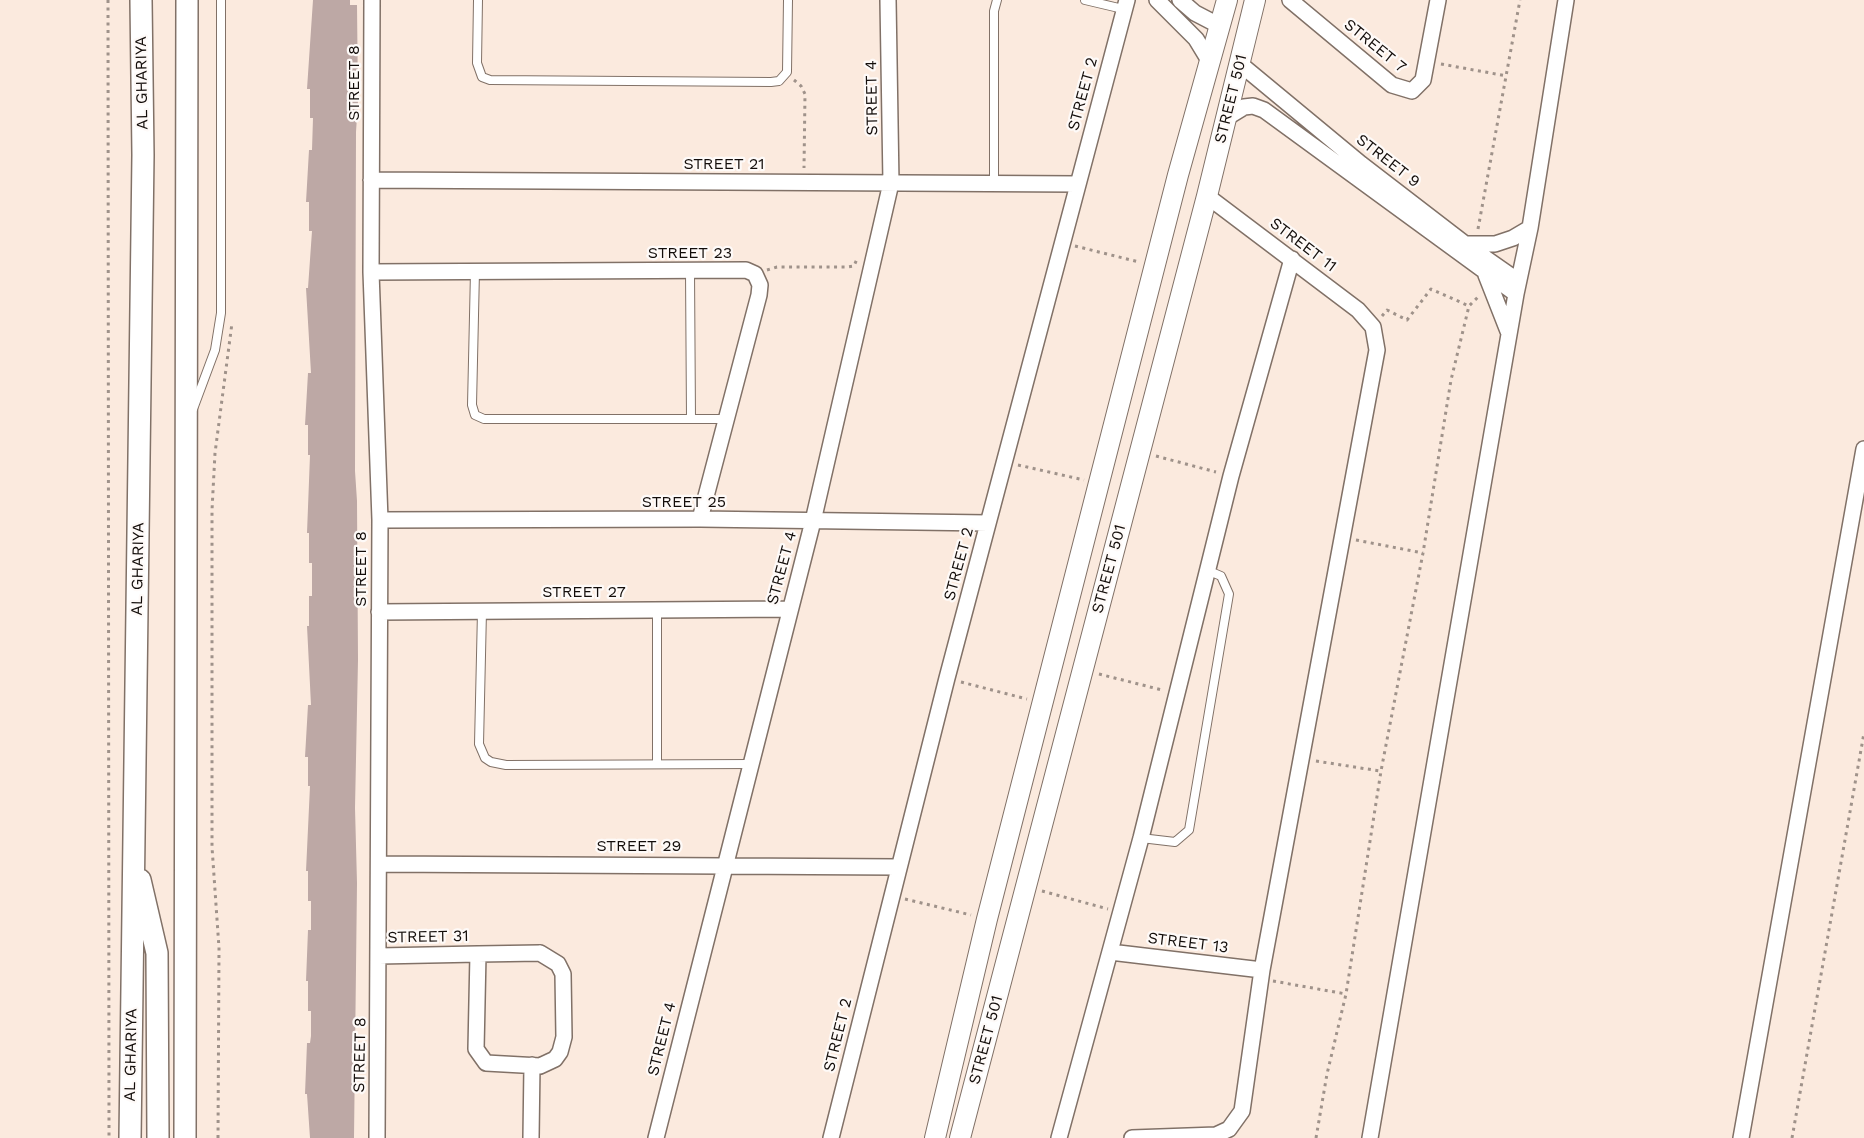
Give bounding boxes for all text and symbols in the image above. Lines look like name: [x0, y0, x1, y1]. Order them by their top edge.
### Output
street label: STREET 7: [1340, 15, 1410, 77]
street label: AL GHARIYA: [132, 36, 152, 130]
street label: STREET 8: [344, 45, 364, 121]
street label: STREET 501: [1211, 52, 1251, 146]
street label: STREET 2: [1064, 55, 1102, 133]
street label: STREET 4: [862, 60, 882, 136]
street label: STREET 9: [1352, 130, 1424, 192]
street label: STREET 21: [683, 154, 765, 174]
street label: STREET 11: [1266, 214, 1340, 276]
street label: STREET 23: [648, 243, 732, 263]
street label: STREET 25: [642, 492, 726, 512]
street label: AL GHARIYA: [128, 522, 148, 616]
street label: STREET 501: [1088, 523, 1130, 615]
street label: STREET 2: [940, 525, 978, 603]
street label: STREET 4: [763, 529, 801, 607]
street label: STREET 8: [351, 531, 371, 607]
street label: STREET 27: [542, 582, 626, 602]
street label: STREET 29: [597, 836, 681, 856]
street label: STREET 31: [387, 927, 469, 947]
street label: STREET 13: [1147, 929, 1229, 957]
street label: STREET 501: [965, 994, 1007, 1086]
street label: STREET 2: [820, 996, 856, 1074]
street label: STREET 4: [644, 1000, 680, 1078]
street label: AL GHARIYA: [121, 1008, 141, 1102]
street label: STREET 8: [350, 1017, 370, 1093]

